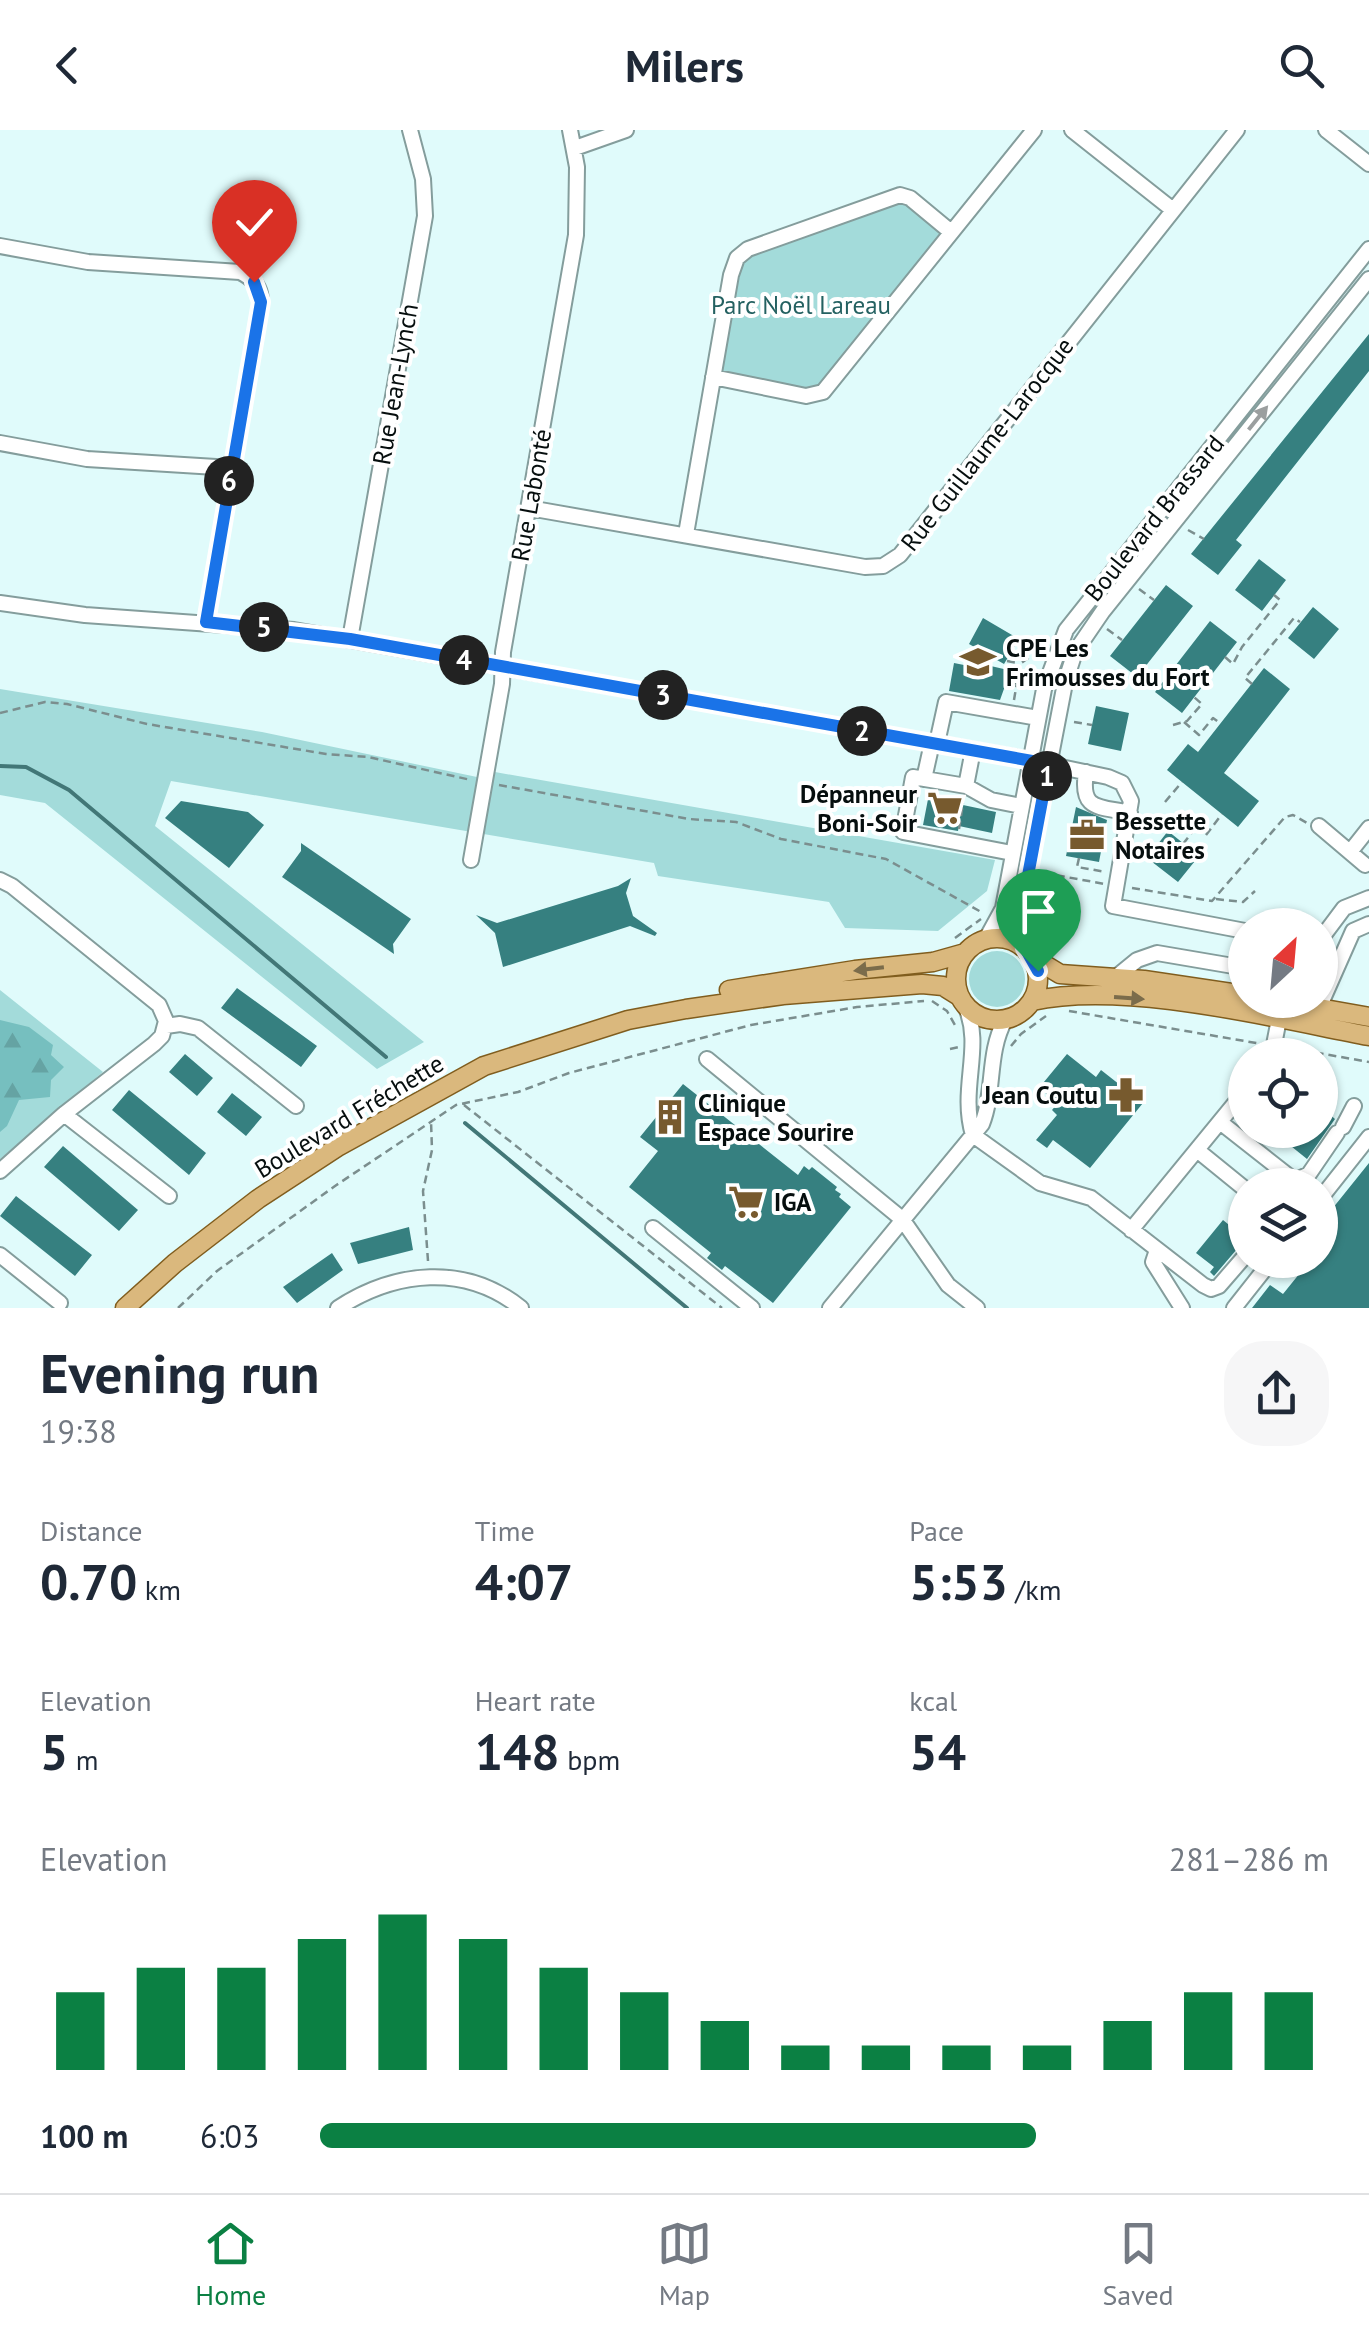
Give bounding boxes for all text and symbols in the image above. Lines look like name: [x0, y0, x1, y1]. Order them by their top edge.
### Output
text: Milers: [625, 36, 744, 94]
icon: back: [40, 38, 95, 93]
icon: search: [1274, 38, 1329, 93]
pin: [212, 180, 297, 283]
icon: check: [227, 195, 282, 250]
park label: Parc Noël Lareau: [711, 289, 891, 321]
street label: Rue Jean-Lynch: [365, 301, 425, 467]
street label: Rue Guillaume-Larocque: [894, 331, 1080, 557]
one-way arrow: [1247, 405, 1268, 431]
street label: Rue Labonté: [504, 426, 558, 564]
street label: Boulevard Brassard: [1077, 428, 1231, 608]
pin: 6: [204, 456, 254, 506]
text: 6: [221, 462, 237, 499]
pin: 5: [239, 602, 289, 652]
text: 5: [256, 608, 272, 645]
place label: CPE Les Frimousses du Fort: [1006, 632, 1210, 693]
pin: 4: [439, 635, 489, 685]
text: 4: [456, 641, 472, 678]
school or university icon: CPE Les Frimousses du Fort: [959, 643, 997, 681]
pin: 3: [638, 670, 688, 720]
text: 3: [655, 676, 671, 713]
pin: 2: [837, 706, 887, 756]
text: 2: [854, 712, 870, 749]
pin: 1: [1022, 751, 1072, 801]
text: 1: [1039, 757, 1055, 794]
place label: Dépanneur Boni-Soir: [800, 778, 917, 839]
supermarket icon: Dépanneur Boni-Soir: [926, 789, 964, 827]
place label: Bessette Notaires: [1115, 805, 1206, 866]
office icon: Bessette Notaires: [1068, 816, 1106, 854]
pin: [996, 869, 1081, 972]
icon: arrive: [1011, 884, 1066, 939]
north arrow: [1228, 908, 1338, 1018]
map controls: [1228, 908, 1338, 1278]
one-way arrow: [853, 961, 884, 977]
one-way arrow: [1114, 990, 1145, 1006]
button: locate: [1228, 1038, 1338, 1148]
street label: Boulevard Fréchette: [249, 1047, 449, 1185]
pharmacy icon: Jean Coutu: [1107, 1076, 1145, 1114]
place label: Jean Coutu: [982, 1079, 1098, 1111]
place label: Clinique Espace Sourire: [698, 1087, 854, 1148]
building icon: Clinique Espace Sourire: [651, 1098, 689, 1136]
button: layers: [1228, 1168, 1338, 1278]
supermarket icon: IGA: [727, 1183, 765, 1221]
place label: IGA: [774, 1186, 812, 1218]
text: Evening run: [40, 1337, 320, 1408]
button: share: [1224, 1341, 1329, 1446]
text: 19:38: [40, 1410, 117, 1452]
text: Distance: [40, 1512, 143, 1549]
text: Time: [475, 1512, 535, 1549]
text: Pace: [909, 1512, 964, 1549]
text: 0.70: [40, 1549, 137, 1614]
text: 4:07: [475, 1549, 573, 1614]
text: 5:53: [909, 1549, 1008, 1614]
text: km: [137, 1571, 181, 1608]
text: /km: [1008, 1571, 1061, 1608]
text: Elevation: [40, 1682, 152, 1719]
text: Heart rate: [475, 1682, 596, 1719]
text: kcal: [909, 1682, 957, 1719]
text: 5: [40, 1719, 68, 1784]
text: 148: [475, 1719, 560, 1784]
text: 54: [909, 1719, 966, 1784]
text: m: [68, 1741, 99, 1778]
text: bpm: [560, 1741, 620, 1778]
text: Elevation: [40, 1838, 167, 1880]
text: 281–286 m: [1169, 1838, 1329, 1880]
text: 100 m: [40, 2115, 128, 2157]
text: 6:03: [200, 2115, 259, 2157]
tab: Home: [195, 2216, 266, 2313]
tab: Map: [657, 2216, 712, 2313]
tab: Saved: [1102, 2216, 1174, 2313]

